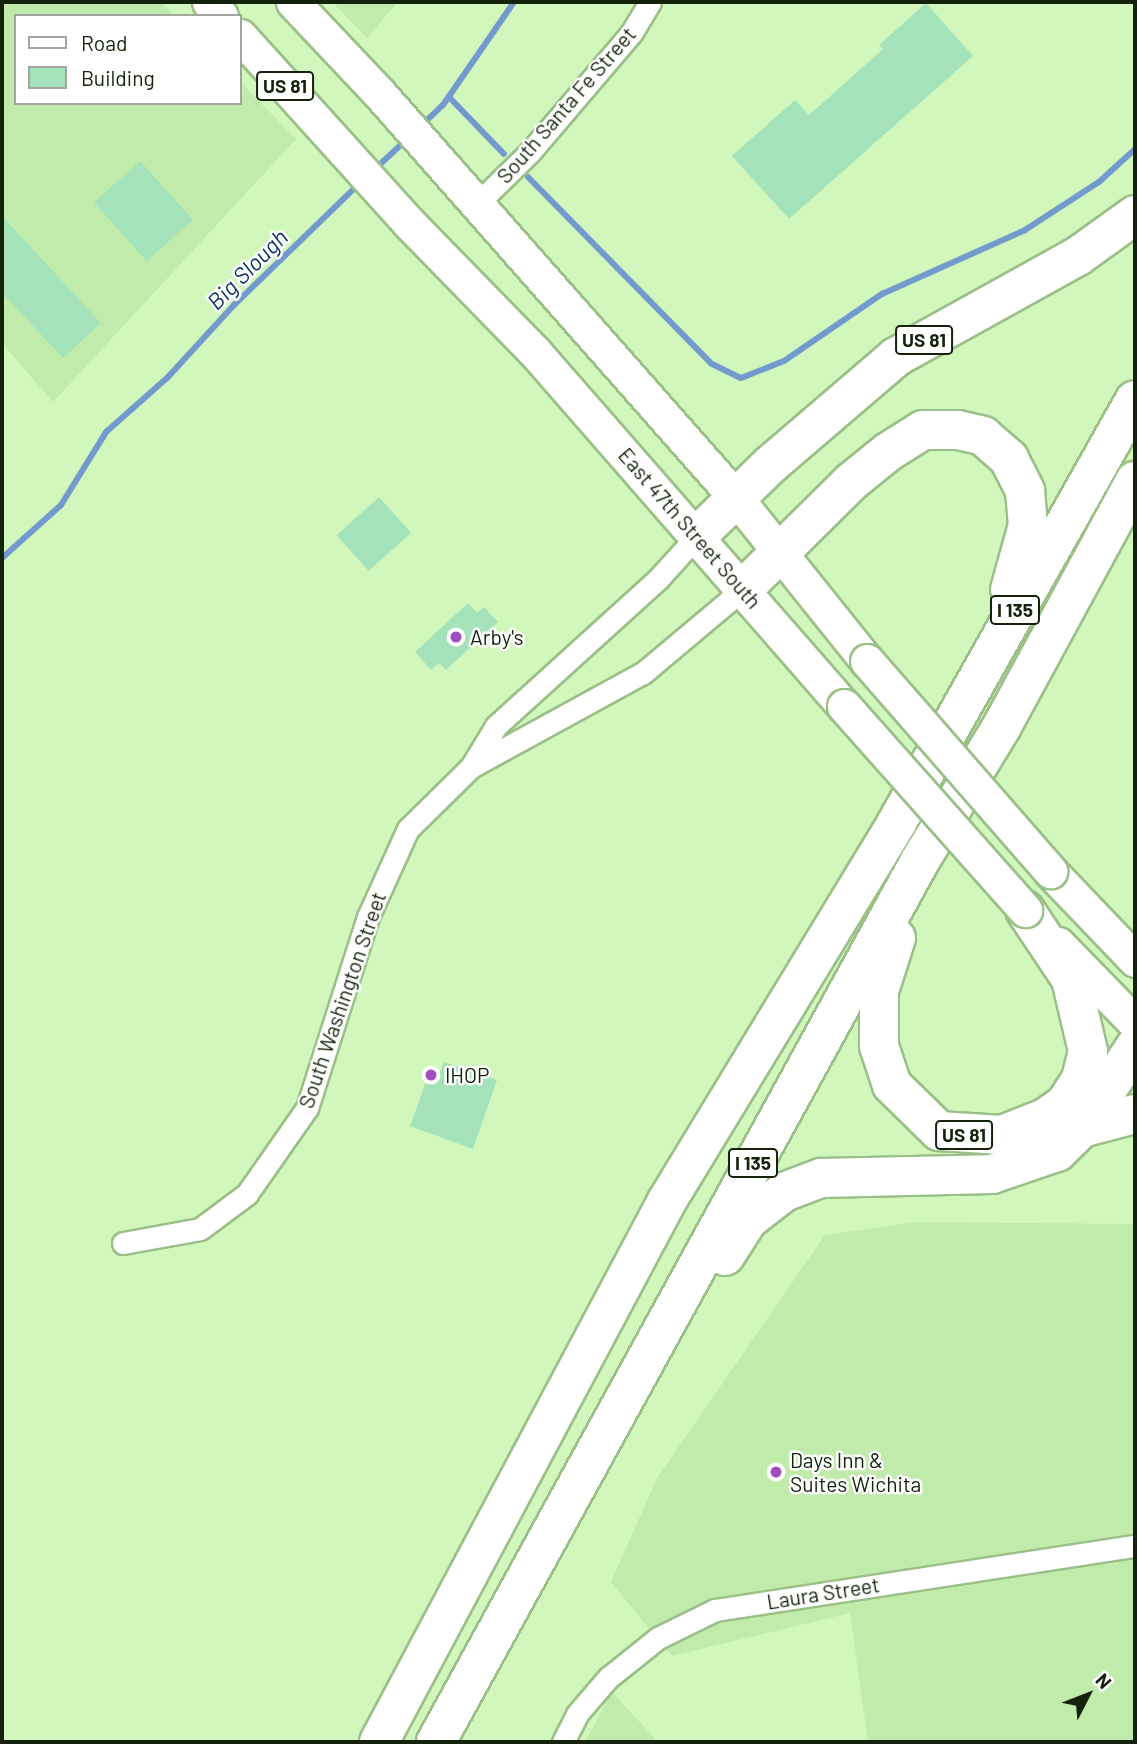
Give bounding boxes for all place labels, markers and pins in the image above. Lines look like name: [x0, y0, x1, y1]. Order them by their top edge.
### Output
place label: Arby's: [470, 624, 524, 650]
marker: Arby's: [448, 629, 464, 645]
place label: IHOP: [445, 1062, 490, 1088]
marker: IHOP: [423, 1067, 439, 1083]
place label: Days Inn & Suites Wichita: [790, 1447, 921, 1497]
marker: Days Inn & Suites Wichita: [768, 1464, 784, 1480]

